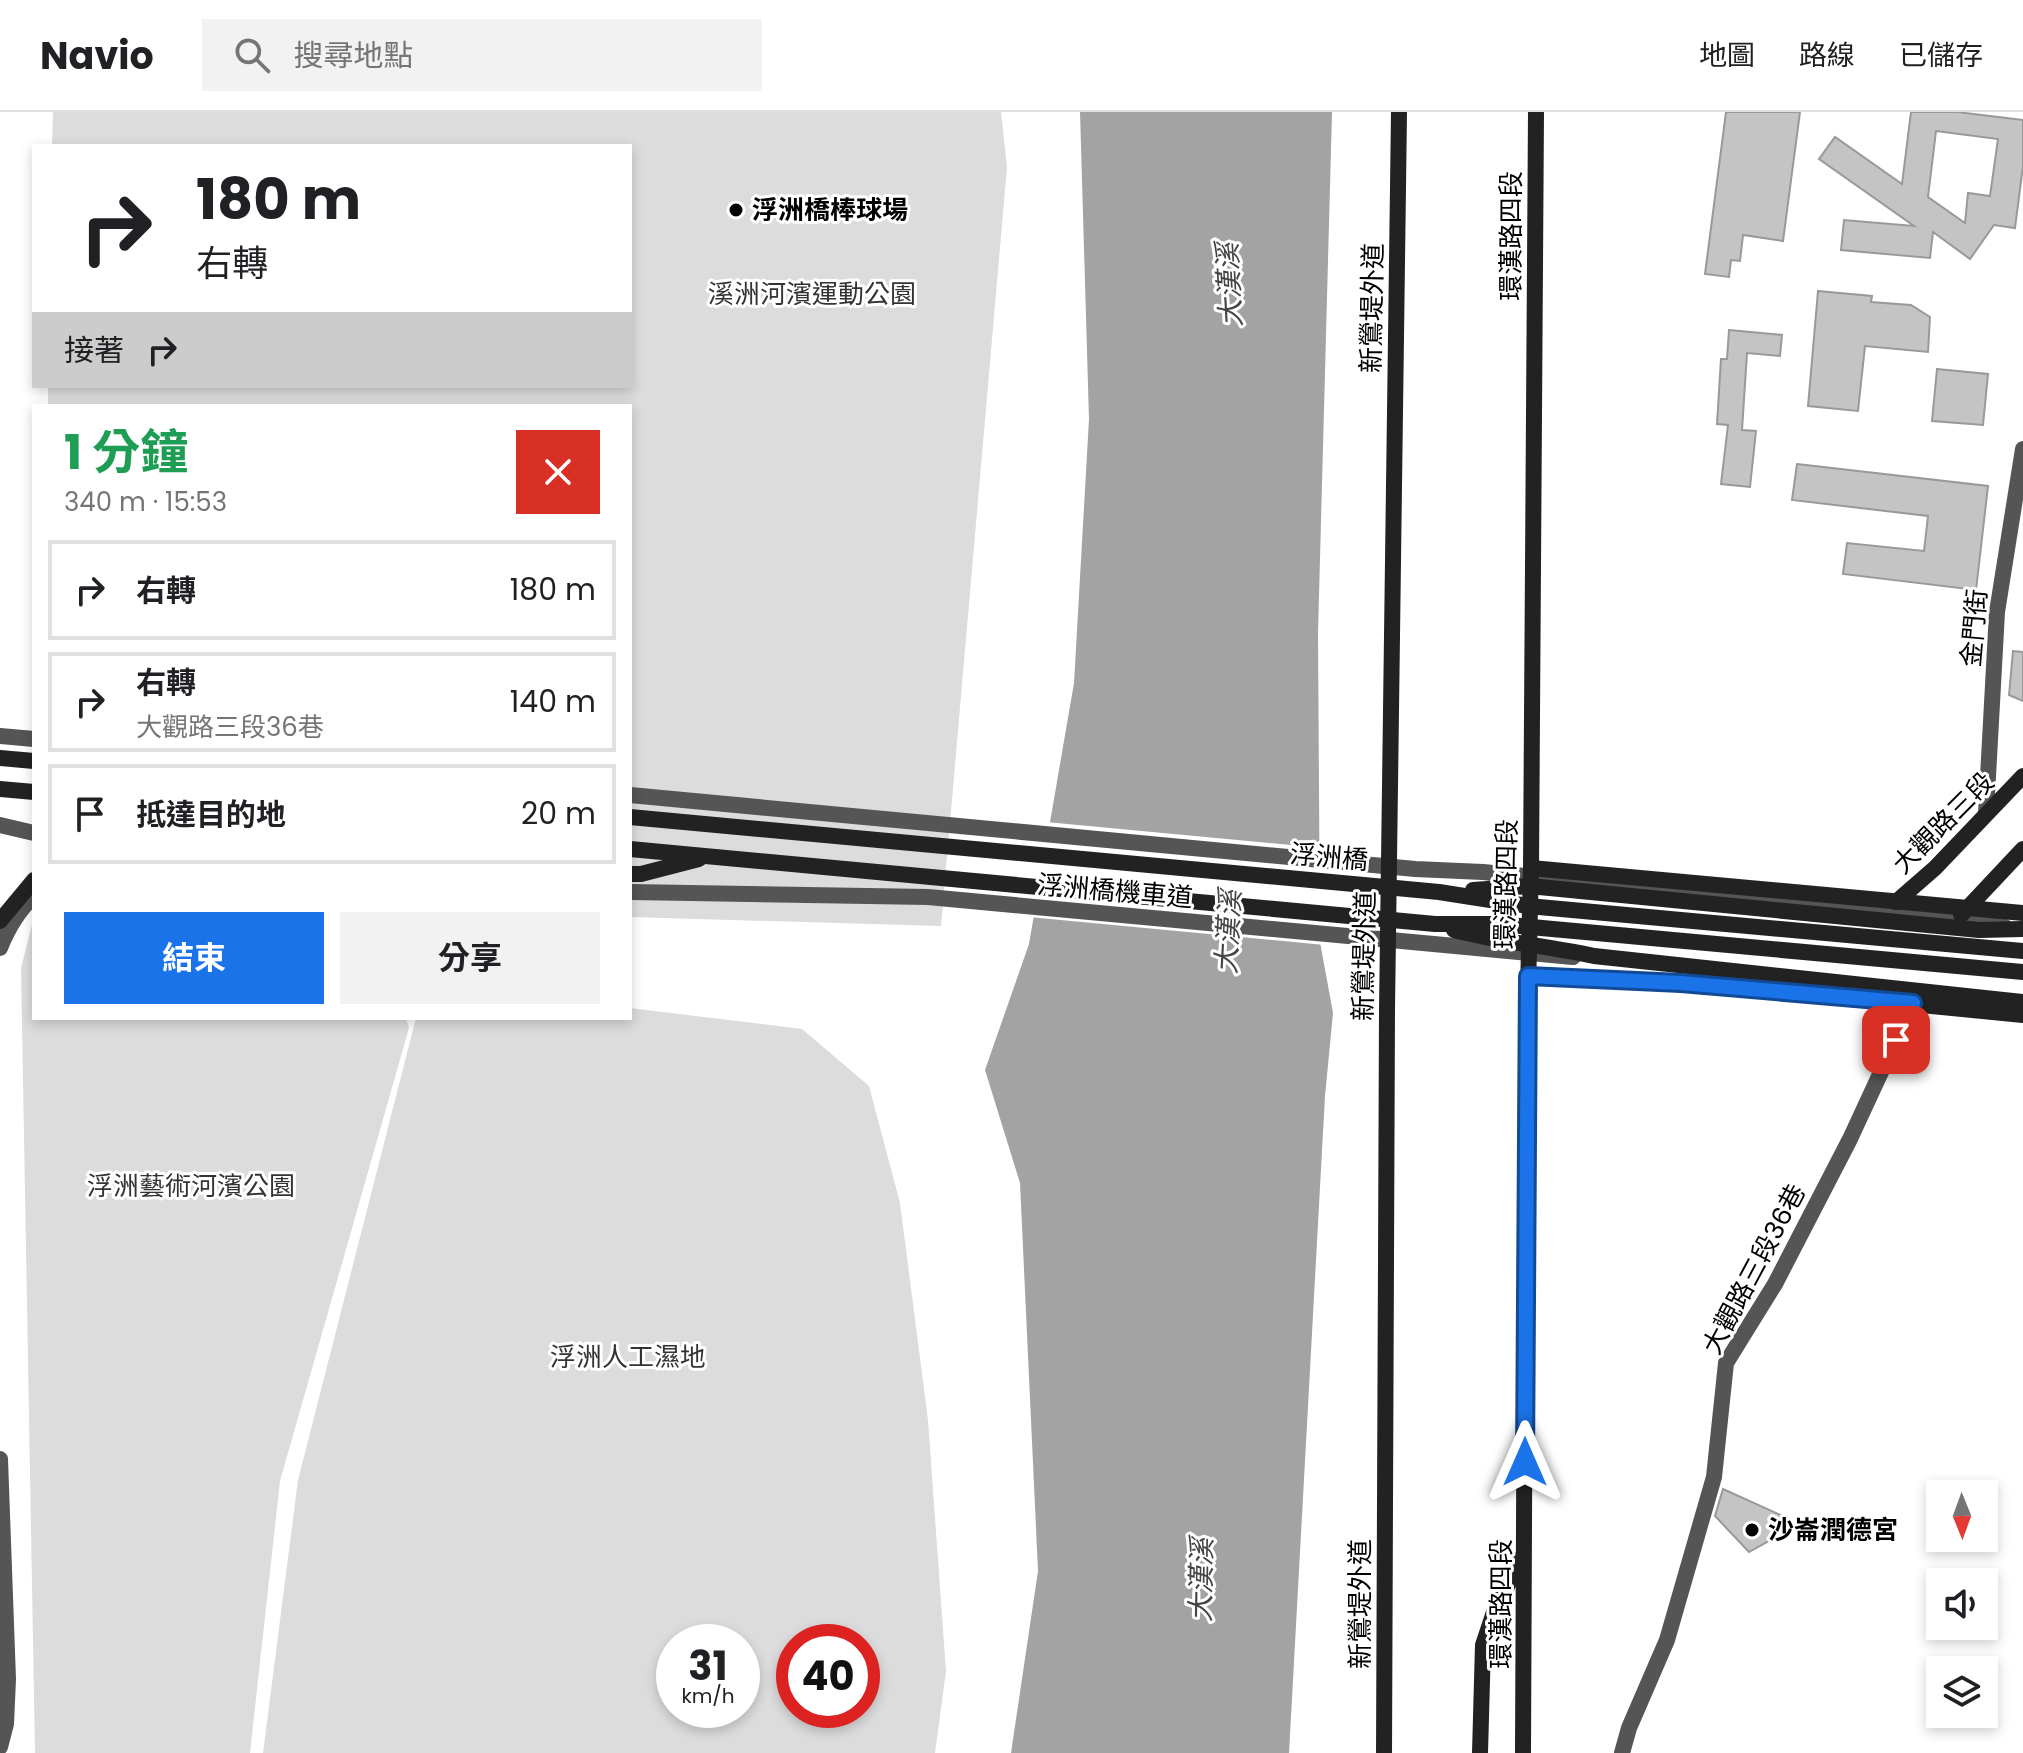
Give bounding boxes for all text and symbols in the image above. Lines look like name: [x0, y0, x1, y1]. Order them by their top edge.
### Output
search box: [202, 19, 762, 91]
text: Navio: [40, 29, 154, 82]
icon: search: [230, 33, 274, 77]
text: 搜尋地點: [294, 34, 414, 77]
text: 地圖: [1699, 36, 1755, 75]
text: 路線: [1799, 36, 1855, 75]
text: 已儲存: [1899, 36, 1983, 75]
text: 180 m: [196, 160, 361, 239]
street label: 環漢路四段: [1493, 171, 1529, 301]
icon: right: [64, 176, 168, 280]
place label: 浮洲橋棒球場: [752, 192, 908, 228]
marker: 浮洲橋棒球場: [727, 201, 745, 219]
text: 右轉: [196, 238, 268, 289]
water label: 大漢溪: [1208, 238, 1251, 328]
street label: 新鶯堤外道: [1353, 243, 1391, 373]
park label: 溪洲河濱運動公園: [708, 276, 916, 312]
icon: right: [140, 328, 184, 372]
text: 接著: [64, 329, 124, 372]
text: 1 分鐘: [64, 419, 188, 486]
button: close: [516, 430, 600, 514]
text: 340 m · 15:53: [64, 484, 227, 520]
icon: right: [68, 568, 112, 612]
text: 180 m: [510, 568, 596, 611]
text: 右轉: [136, 569, 196, 612]
street label: 金門街: [1953, 588, 1995, 668]
text: 右轉: [136, 661, 196, 704]
icon: right: [68, 680, 112, 724]
text: 140 m: [510, 680, 596, 723]
text: 大觀路三段36巷: [136, 709, 324, 745]
street label: 大觀路三段: [1884, 764, 2002, 882]
icon: arrive: [68, 792, 112, 836]
text: 20 m: [521, 792, 596, 835]
text: 抵達目的地: [136, 793, 286, 836]
street label: 環漢路四段: [1487, 819, 1525, 949]
street label: 浮洲橋: [1289, 836, 1369, 878]
street label: 浮洲橋機車道: [1036, 866, 1194, 916]
water label: 大漢溪: [1207, 885, 1250, 975]
street label: 新鶯堤外道: [1345, 891, 1383, 1021]
button: 結束: [64, 912, 324, 1004]
button: 分享: [340, 912, 600, 1004]
pin: [1862, 1006, 1930, 1074]
icon: arrive: [1874, 1018, 1918, 1062]
park label: 浮洲藝術河濱公園: [87, 1168, 295, 1204]
street label: 大觀路三段36巷: [1694, 1178, 1814, 1360]
park label: 浮洲人工濕地: [550, 1339, 706, 1375]
position arrow: [1483, 1420, 1567, 1504]
north arrow: [1926, 1480, 1998, 1552]
map controls: [1926, 1480, 1998, 1728]
place label: 沙崙潤德宮: [1768, 1512, 1898, 1548]
marker: 沙崙潤德宮: [1743, 1521, 1761, 1539]
water label: 大漢溪: [1181, 1534, 1222, 1622]
street label: 新鶯堤外道: [1342, 1539, 1378, 1669]
street label: 環漢路四段: [1483, 1539, 1519, 1669]
button: sound: [1926, 1568, 1998, 1640]
speed limit sign: 40: [776, 1624, 880, 1728]
text: 31: [688, 1638, 728, 1694]
button: layers: [1926, 1656, 1998, 1728]
text: km/h: [681, 1682, 735, 1710]

